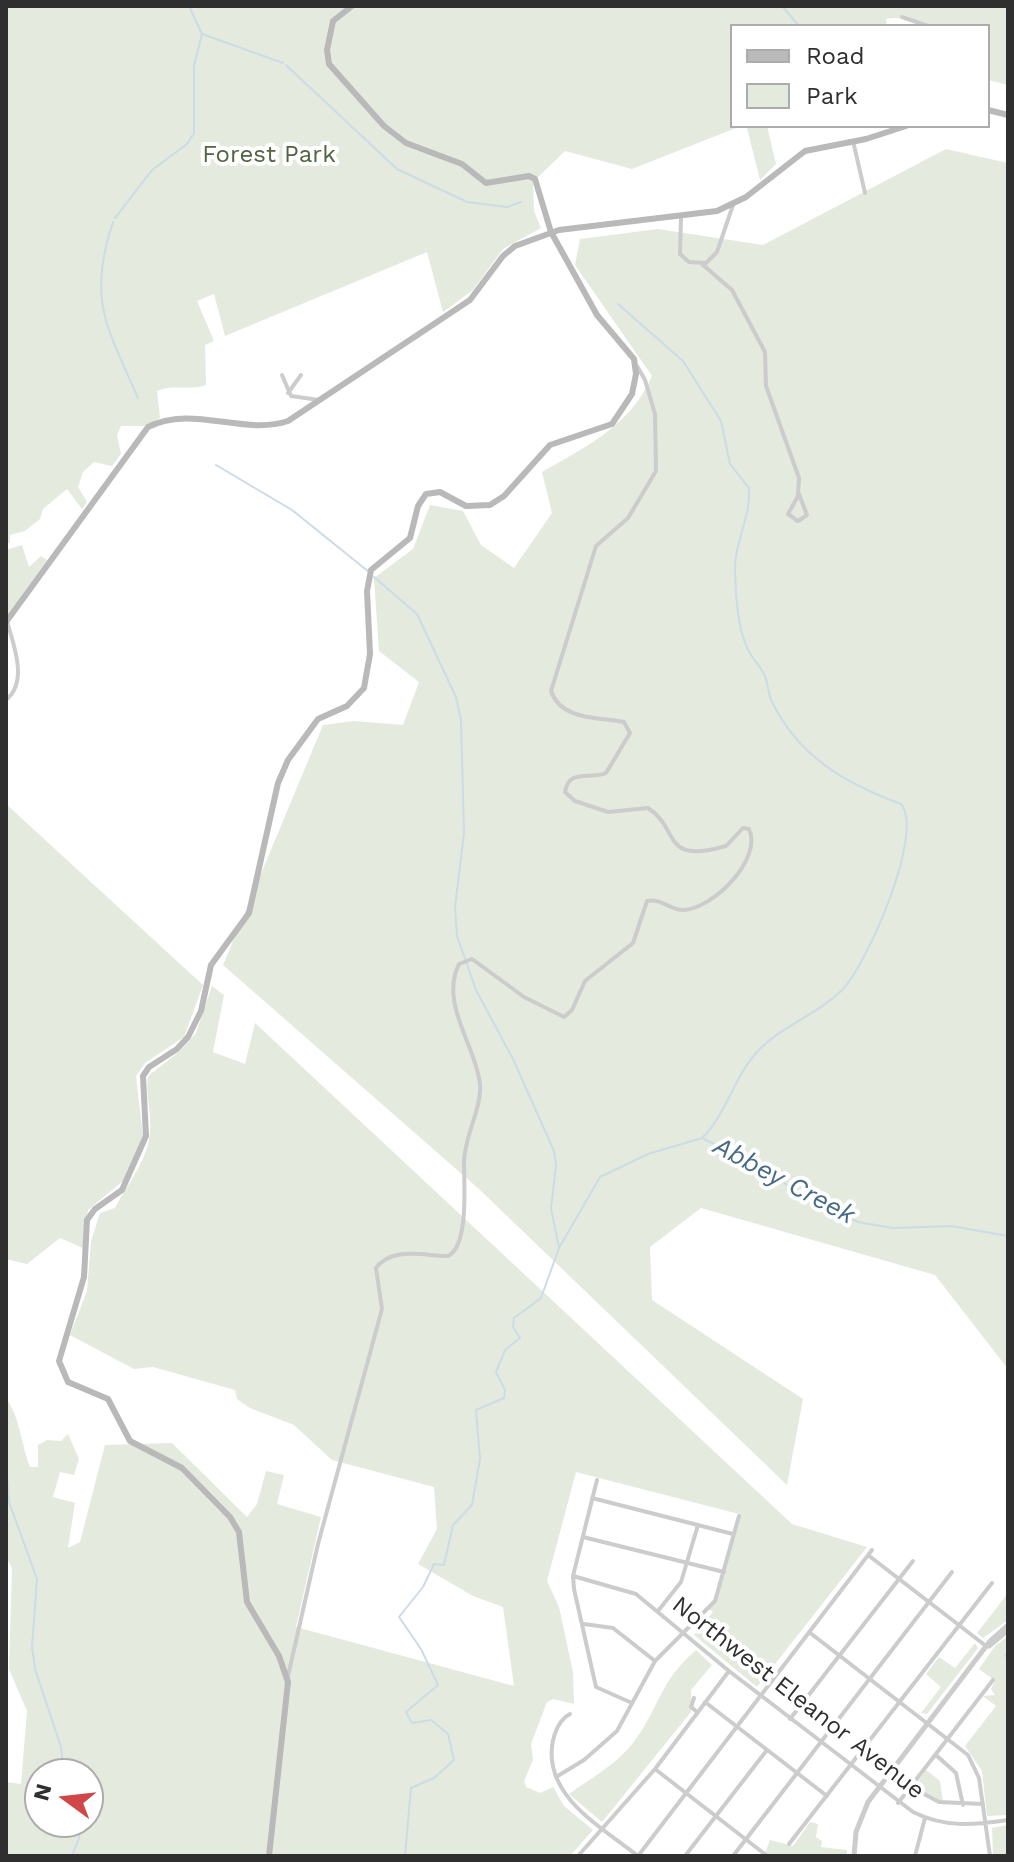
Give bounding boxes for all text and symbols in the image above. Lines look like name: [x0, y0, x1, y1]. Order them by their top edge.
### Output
legend: [730, 24, 990, 128]
text: Road: [806, 42, 865, 70]
text: Park: [806, 82, 858, 110]
park label: Forest Park: [202, 141, 336, 169]
water label: Abbey Creek: [708, 1131, 860, 1231]
street label: Northwest Eleanor Avenue: [666, 1591, 930, 1805]
north arrow: [24, 1758, 104, 1838]
text: N: [28, 1781, 56, 1803]

